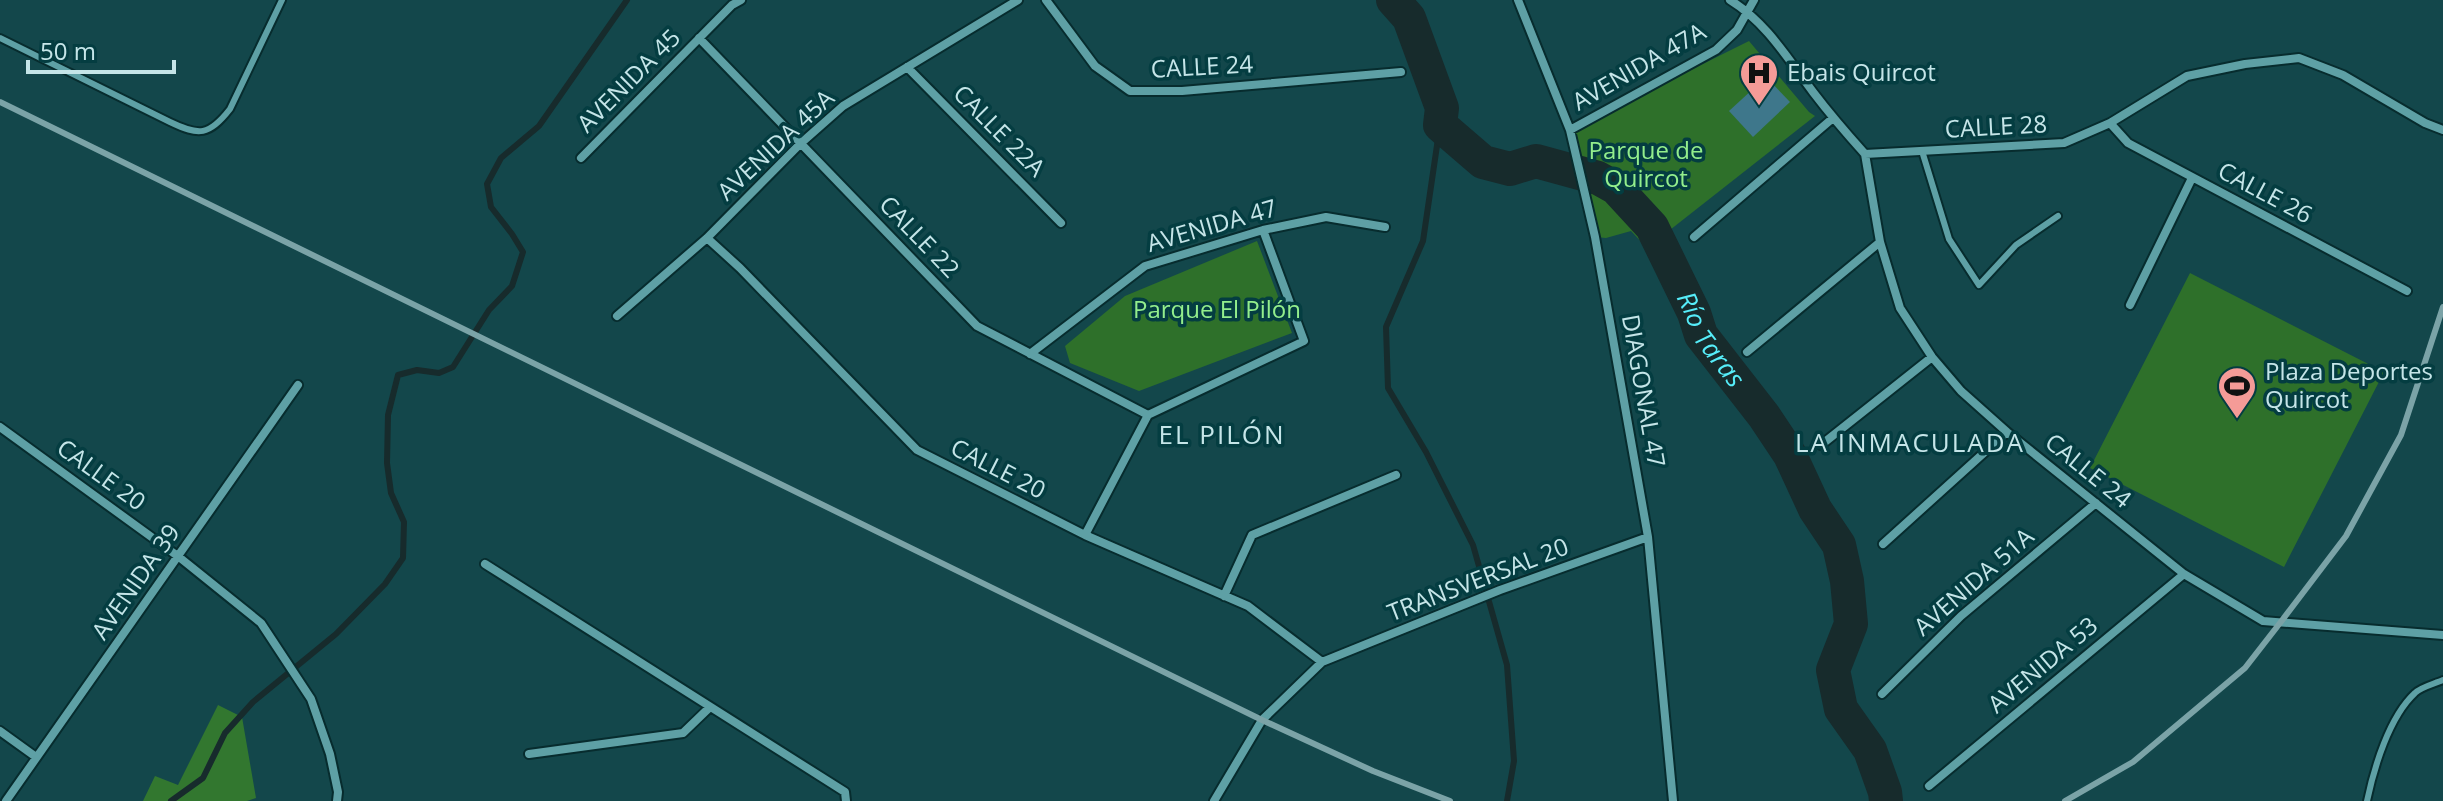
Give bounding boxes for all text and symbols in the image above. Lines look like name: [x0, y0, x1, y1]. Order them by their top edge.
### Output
street label: AVENIDA 47A: [1565, 14, 1712, 117]
street label: AVENIDA 45: [569, 21, 687, 139]
scale bar: [28, 24, 174, 74]
text: 50 m: [40, 34, 96, 67]
street label: CALLE 24: [1150, 46, 1254, 85]
hospital icon: Ebais Quircot: [1738, 52, 1780, 107]
place label: Ebais Quircot: [1787, 55, 1936, 88]
street label: CALLE 22A: [947, 77, 1054, 184]
street label: AVENIDA 45A: [709, 80, 841, 207]
street label: CALLE 28: [1944, 106, 2048, 145]
park label: Parque de Quircot: [1589, 133, 1703, 194]
street label: CALLE 26: [2213, 153, 2319, 230]
street label: CALLE 22: [873, 188, 968, 284]
street label: AVENIDA 47: [1143, 190, 1280, 259]
water label: Río Taras: [1669, 285, 1754, 394]
park label: Parque El Pilón: [1133, 292, 1301, 325]
street label: DIAGONAL 47: [1615, 312, 1674, 470]
place label: Plaza Deportes Quircot: [2265, 354, 2433, 415]
sports icon: Plaza Deportes Quircot: [2216, 365, 2258, 420]
district label: EL PILÓN: [1158, 416, 1286, 452]
district label: LA INMACULADA: [1795, 424, 2025, 460]
street label: CALLE 24: [2039, 425, 2139, 515]
street label: CALLE 20: [51, 430, 153, 517]
street label: CALLE 20: [946, 430, 1052, 506]
street label: AVENIDA 39: [83, 517, 187, 645]
street label: AVENIDA 51A: [1906, 519, 2041, 642]
street label: TRANSVERSAL 20: [1382, 529, 1573, 628]
street label: AVENIDA 53: [1980, 608, 2104, 720]

